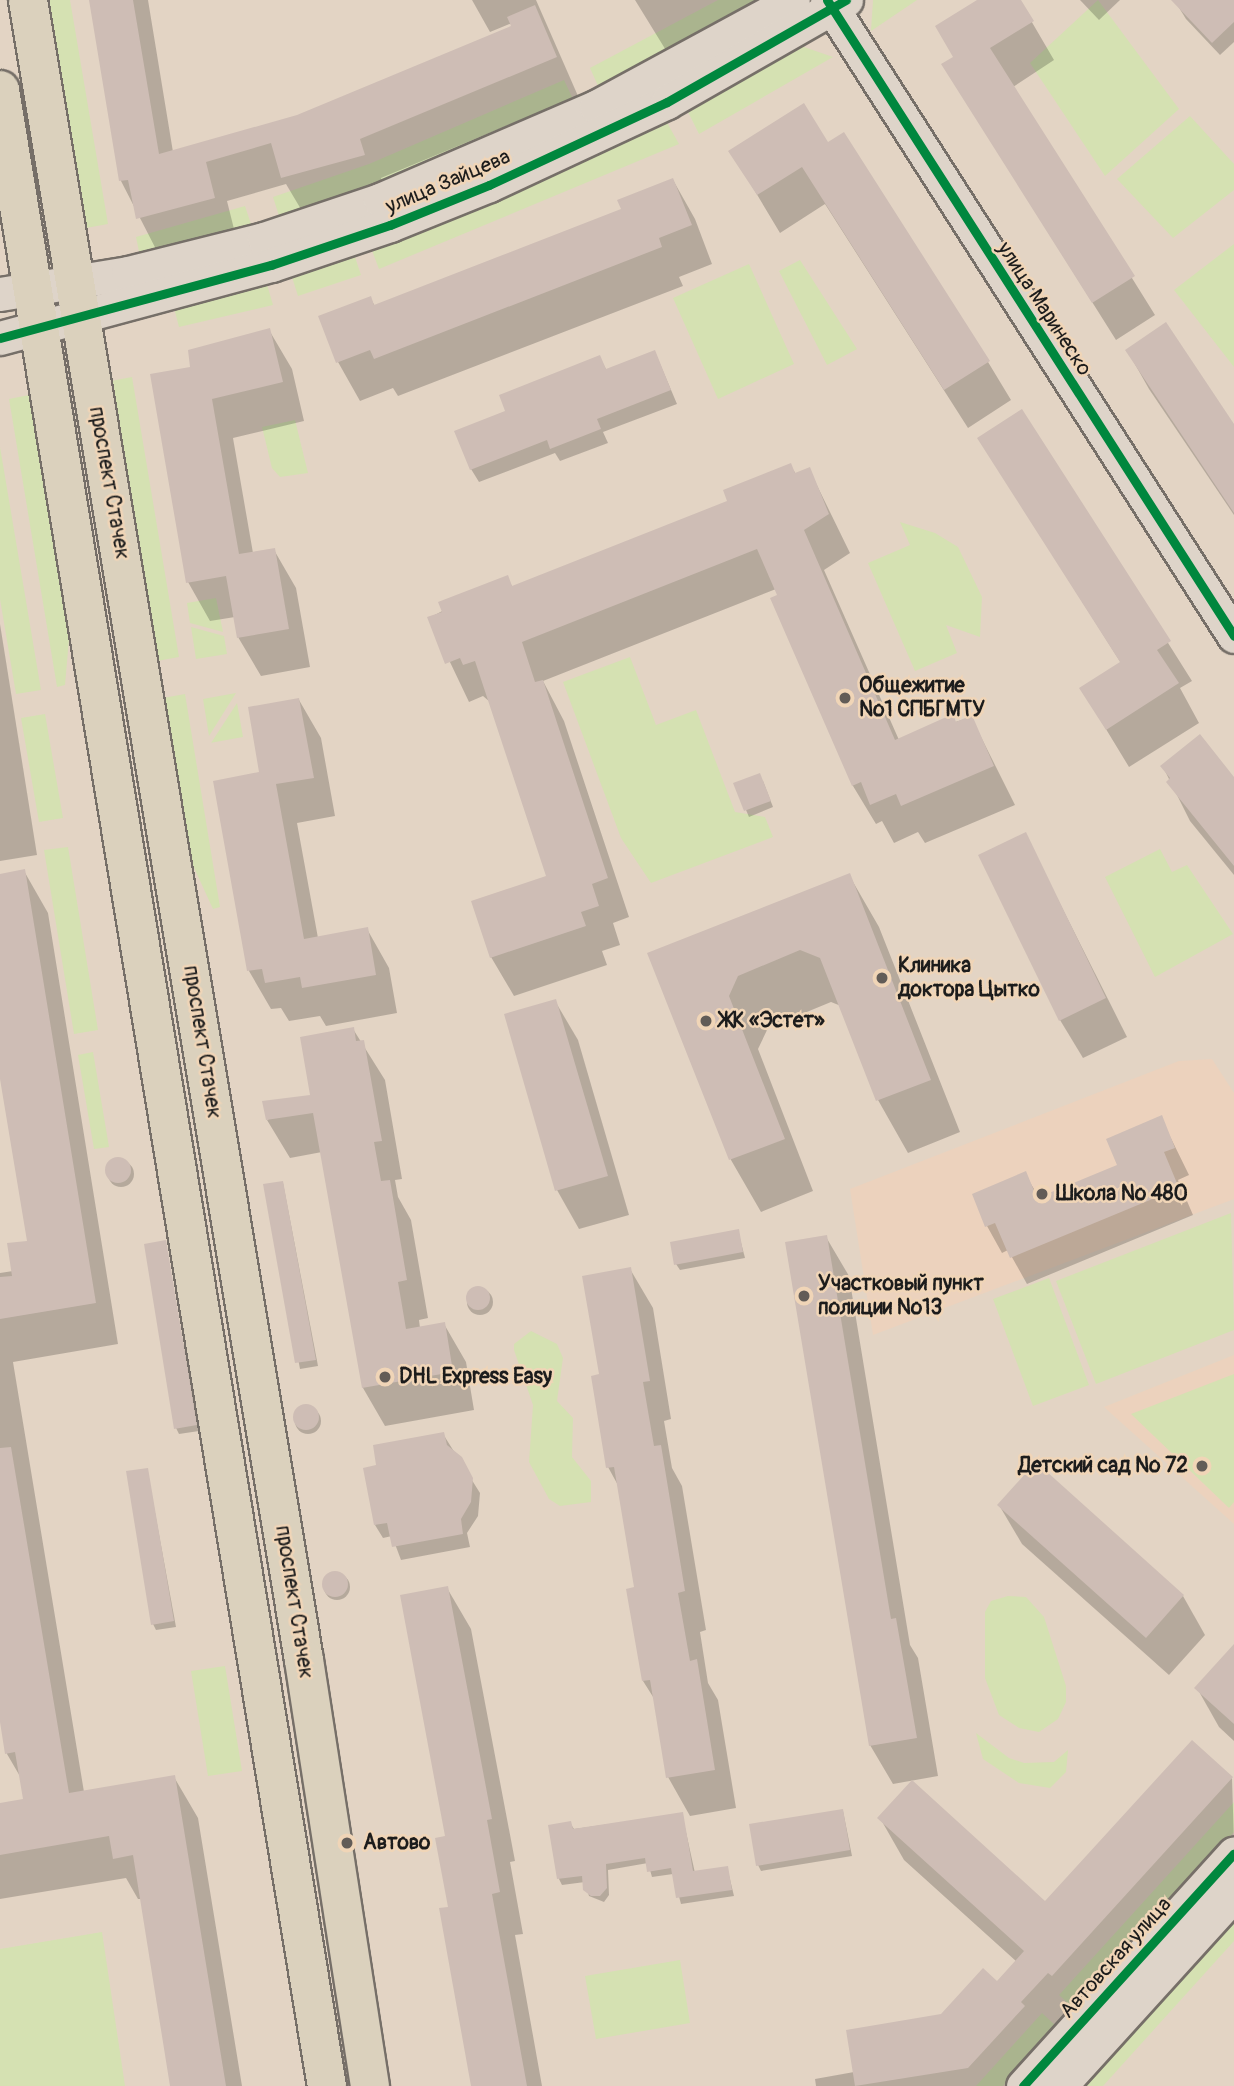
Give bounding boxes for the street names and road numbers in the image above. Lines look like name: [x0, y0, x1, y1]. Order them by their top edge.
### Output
street label: улица Зайцева: [382, 144, 514, 220]
street label: улица Маринеско: [991, 237, 1097, 381]
street label: проспект Стачек: [83, 405, 135, 561]
street label: проспект Стачек: [177, 964, 227, 1120]
street label: проспект Стачек: [269, 1524, 319, 1680]
street label: Автовская улица: [1055, 1892, 1177, 2024]

